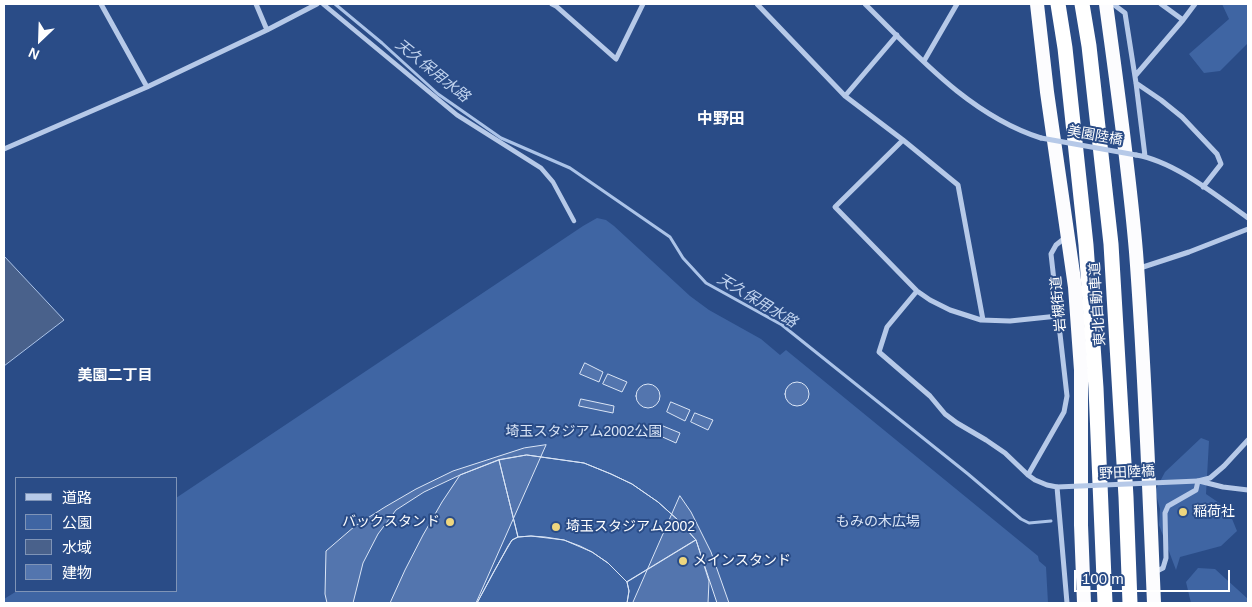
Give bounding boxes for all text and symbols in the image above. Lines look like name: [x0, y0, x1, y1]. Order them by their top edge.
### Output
north arrow: [15, 15, 65, 65]
water label: 天久保用水路: [391, 36, 473, 106]
text: N: [26, 44, 42, 63]
district label: 中野田: [697, 110, 745, 130]
street label: 美園陸橋: [1066, 123, 1124, 149]
street label: 東北自動車道: [1087, 262, 1109, 346]
water label: 天久保用水路: [714, 270, 800, 332]
street label: 岩槻街道: [1048, 275, 1070, 333]
district label: 美園二丁目: [78, 367, 152, 385]
park label: 埼玉スタジアム2002公園: [505, 424, 663, 440]
street label: 野田陸橋: [1099, 463, 1155, 483]
legend: [15, 477, 178, 592]
text: 道路: [62, 489, 92, 506]
place label: 稲荷社: [1193, 504, 1235, 520]
marker: 稲荷社: [1177, 506, 1189, 518]
text: 公園: [62, 514, 92, 531]
place label: バックスタンド: [342, 514, 440, 530]
park label: もみの木広場: [836, 514, 920, 530]
marker: バックスタンド: [444, 516, 456, 528]
place label: 埼玉スタジアム2002: [566, 519, 695, 535]
marker: 埼玉スタジアム2002: [550, 521, 562, 533]
text: 水域: [62, 539, 92, 556]
place label: メインスタンド: [693, 553, 791, 569]
marker: メインスタンド: [677, 555, 689, 567]
scale bar: [1077, 560, 1233, 592]
text: 建物: [62, 564, 92, 581]
text: 100 m: [1082, 570, 1124, 587]

